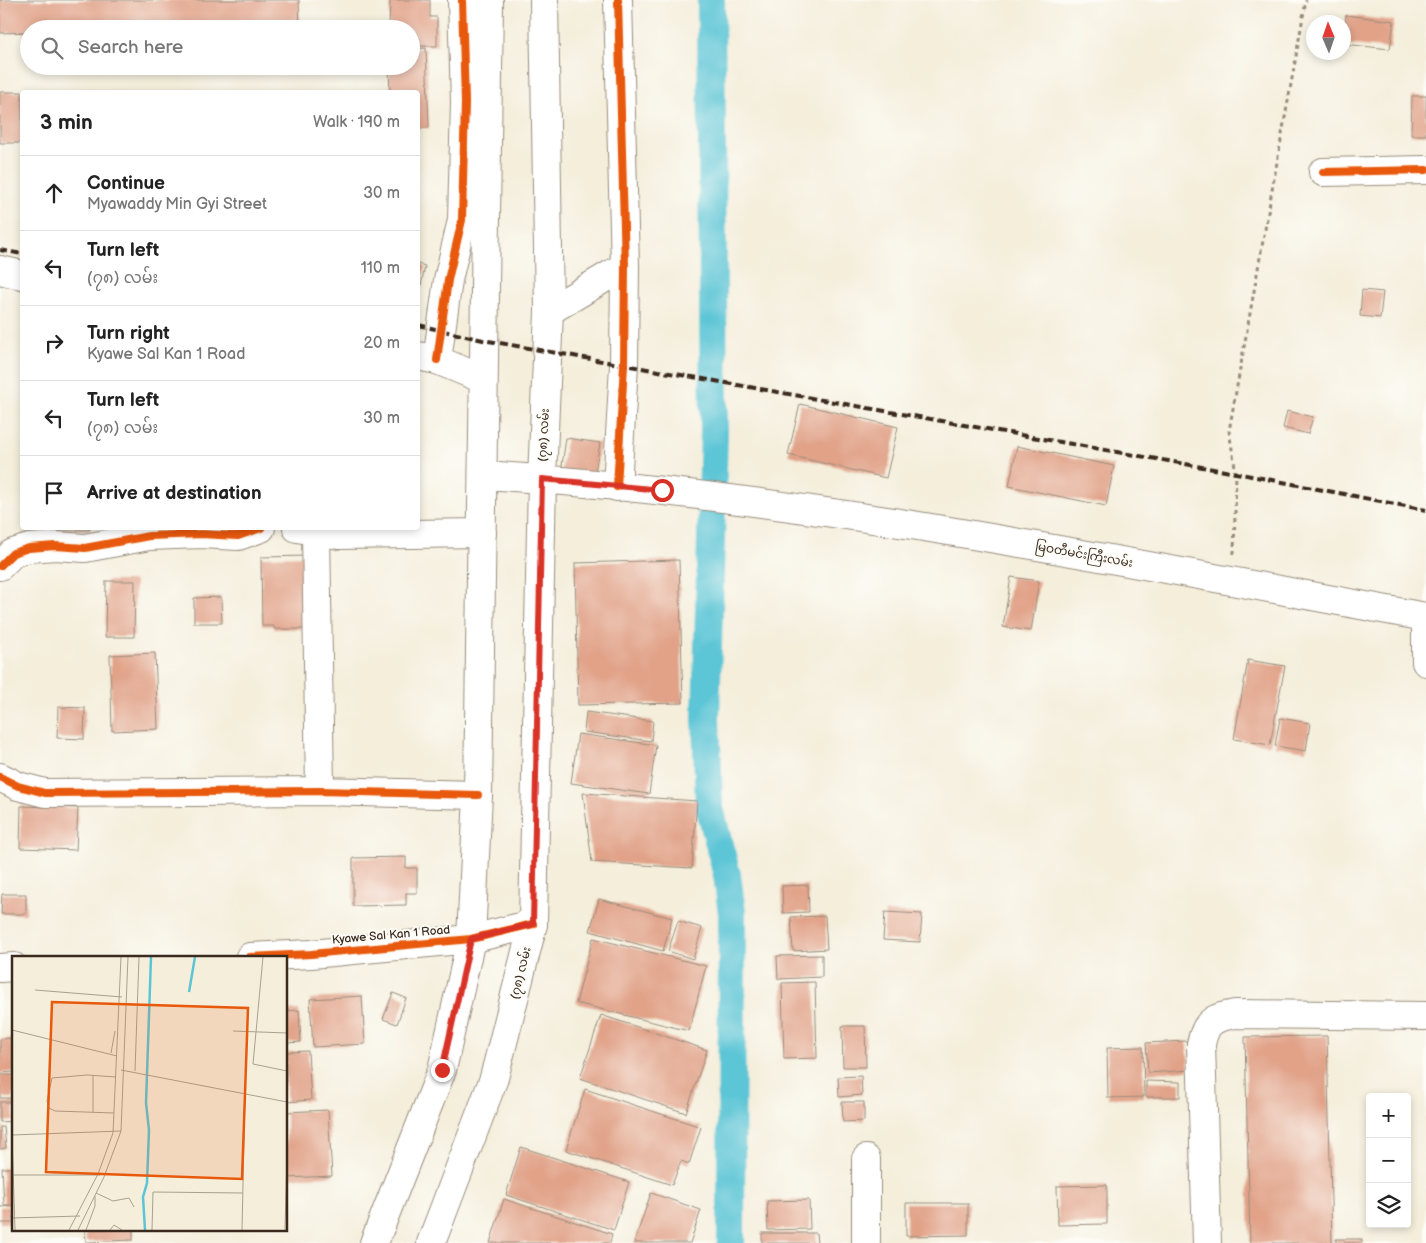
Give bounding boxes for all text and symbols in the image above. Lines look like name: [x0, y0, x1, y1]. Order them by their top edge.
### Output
north arrow: [1306, 15, 1351, 60]
search box: [20, 20, 420, 75]
icon: search: [38, 34, 66, 62]
text: Search here: [78, 36, 183, 59]
text: 3 min: [40, 110, 93, 135]
text: Walk · 190 m: [313, 113, 400, 132]
text: Continue: [87, 172, 165, 195]
icon: ahead: [40, 179, 68, 207]
text: 30 m: [363, 184, 400, 203]
text: Myawaddy Min Gyi Street: [87, 195, 267, 214]
text: Turn left: [87, 239, 159, 262]
icon: left: [40, 254, 68, 282]
text: 110 m: [361, 259, 400, 278]
text: (၇၈) လမ်း: [87, 269, 158, 288]
text: Turn right: [87, 322, 170, 345]
icon: right: [40, 329, 68, 357]
text: 20 m: [364, 334, 400, 353]
text: Kyawe Sal Kan 1 Road: [87, 345, 245, 364]
text: Turn left: [87, 389, 159, 412]
icon: left: [40, 404, 68, 432]
street label: (၇၈) လမ်း: [533, 408, 555, 462]
text: 30 m: [363, 409, 400, 428]
text: (၇၈) လမ်း: [87, 419, 158, 438]
icon: arrive: [40, 479, 68, 507]
route start: [651, 479, 674, 502]
text: Arrive at destination: [87, 482, 262, 505]
street label: မြဝတီမင်းကြီးလမ်း: [1034, 537, 1134, 573]
street label: Kyawe Sal Kan 1 Road: [331, 922, 451, 948]
street label: (၇၈) လမ်း: [505, 945, 537, 1001]
inset map: [12, 956, 288, 1230]
route end: [431, 1059, 454, 1082]
map controls: [1366, 1093, 1411, 1228]
button: +: [1366, 1093, 1411, 1138]
button: −: [1366, 1138, 1411, 1183]
button: layers: [1366, 1183, 1411, 1228]

